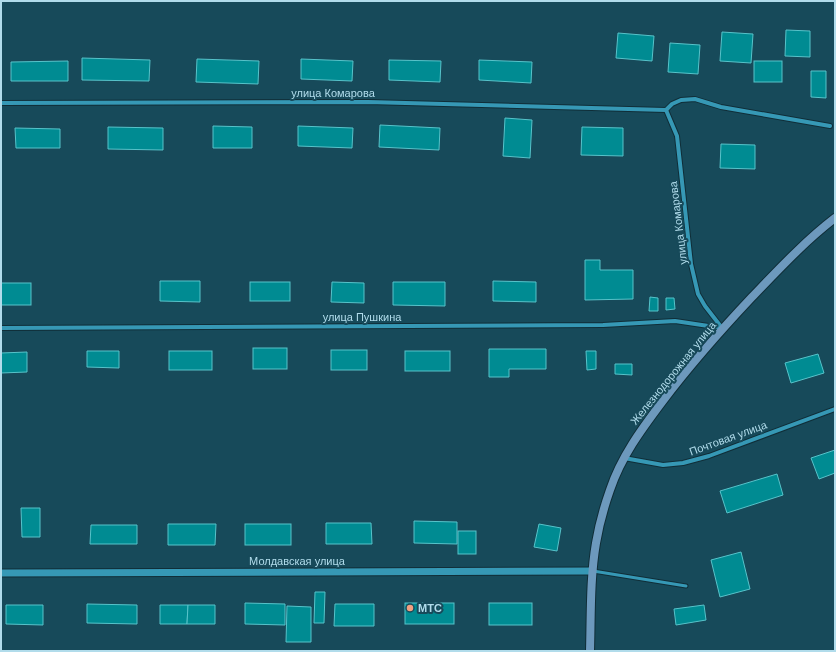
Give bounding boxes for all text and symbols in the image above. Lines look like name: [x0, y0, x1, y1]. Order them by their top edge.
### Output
street label: улица Комарова: [291, 87, 376, 99]
street label: улица Комарова: [667, 180, 689, 265]
street label: улица Пушкина: [323, 311, 402, 323]
street label: Железнодорожная улица: [628, 319, 719, 427]
street label: Почтовая улица: [688, 418, 769, 458]
street label: Молдавская улица: [249, 555, 346, 567]
place label: МТС: [418, 602, 442, 614]
marker: МТС: [405, 603, 415, 613]

